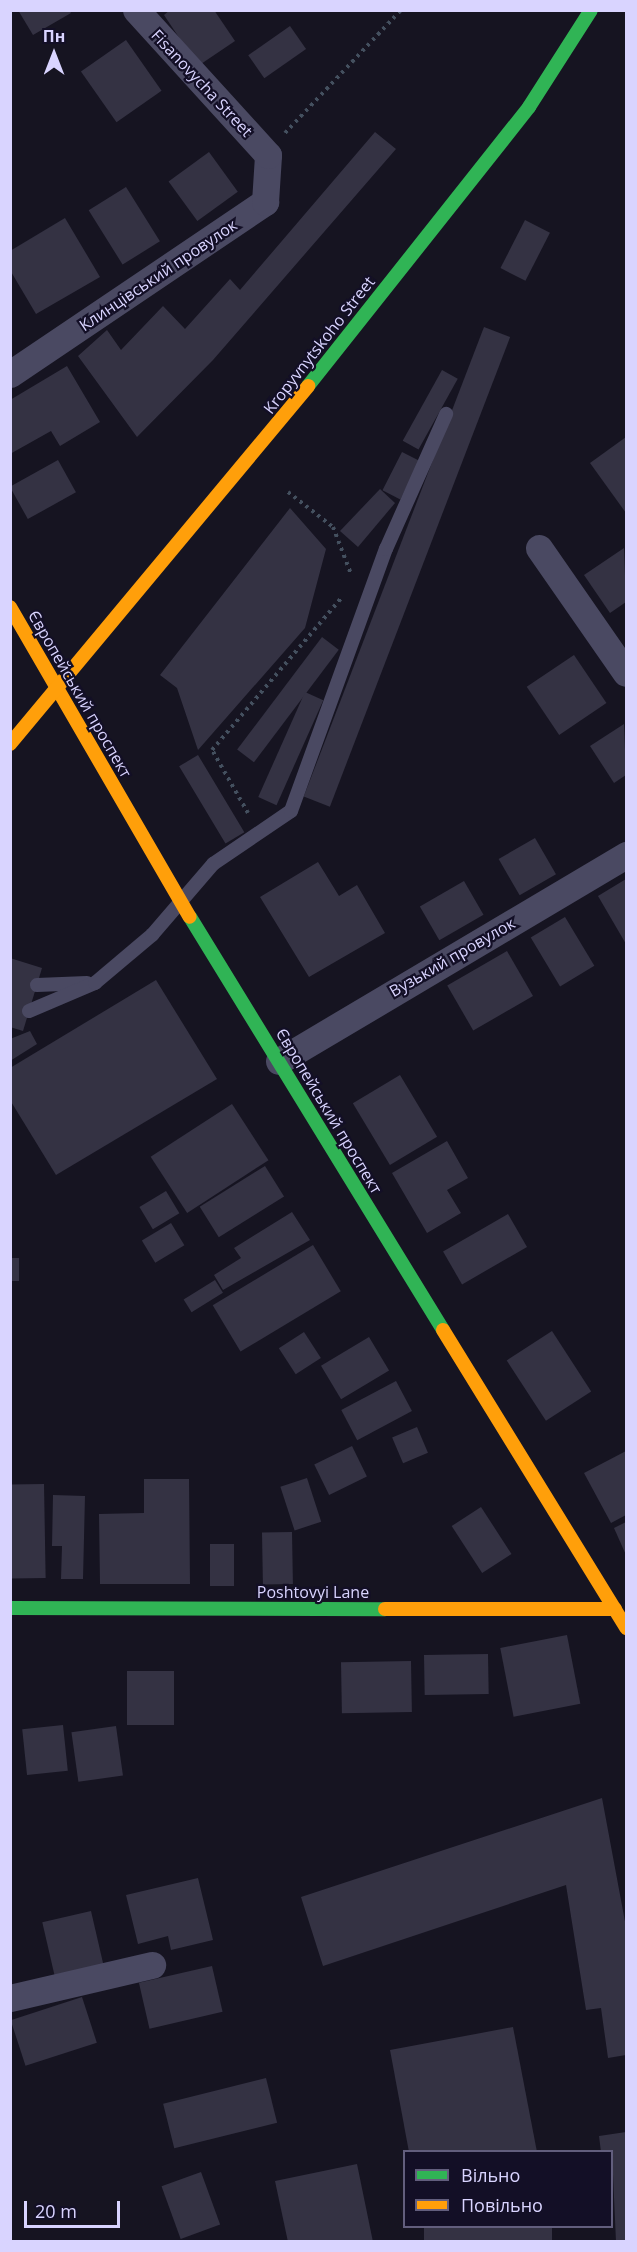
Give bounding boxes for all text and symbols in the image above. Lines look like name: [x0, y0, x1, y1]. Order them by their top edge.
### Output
north arrow: [24, 24, 84, 84]
text: Пн: [43, 25, 65, 47]
street label: Fisanovycha Street: [147, 25, 257, 141]
street label: Клинцівський провулок: [76, 215, 240, 335]
street label: Kropyvnytskoho Street: [259, 272, 379, 418]
street label: Європейський проспект: [24, 607, 136, 781]
street label: Вузький провулок: [386, 913, 518, 1001]
street label: Європейський проспект: [272, 1025, 386, 1197]
street label: Poshtovyi Lane: [257, 1582, 369, 1602]
legend: [403, 2150, 613, 2228]
text: Вільно: [461, 2163, 520, 2187]
scale bar: [27, 2189, 123, 2227]
text: Повільно: [461, 2193, 543, 2217]
text: 20 m: [35, 2199, 77, 2223]

